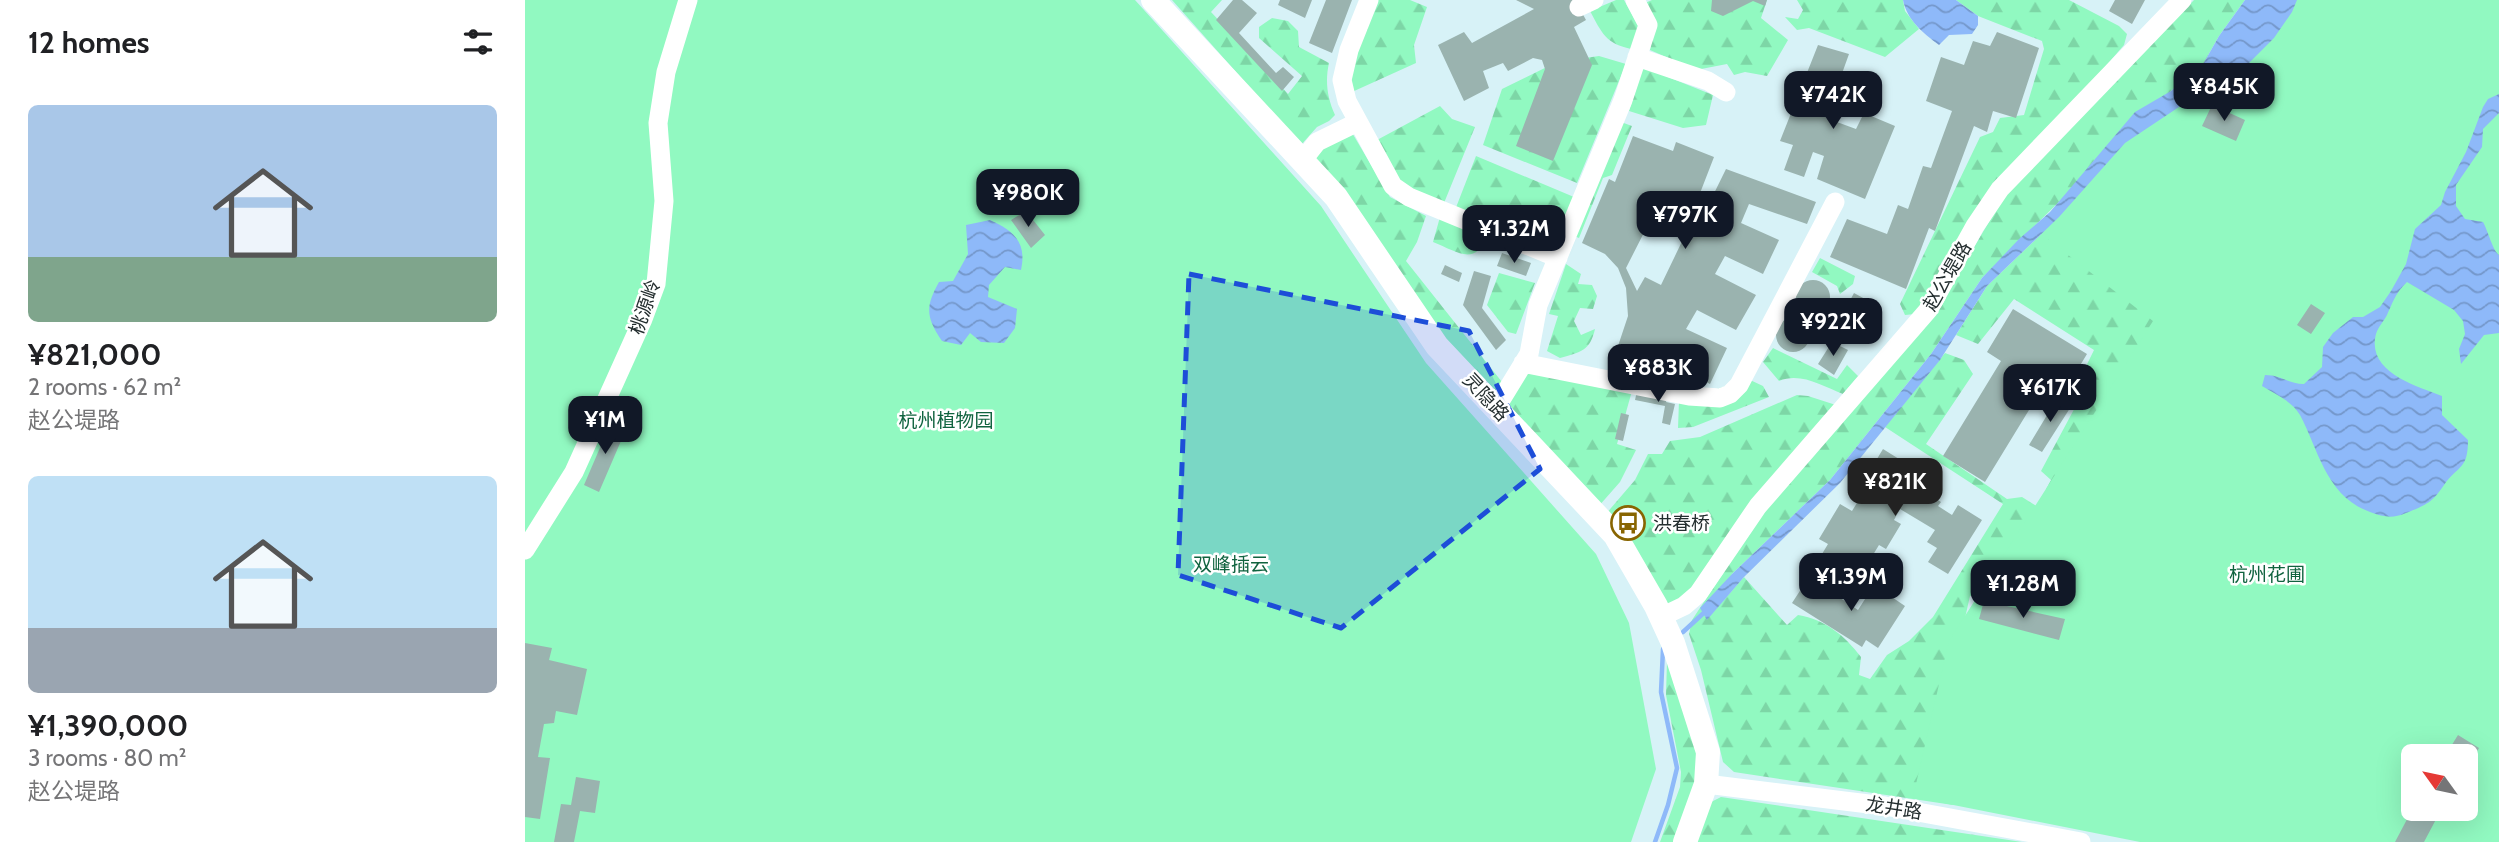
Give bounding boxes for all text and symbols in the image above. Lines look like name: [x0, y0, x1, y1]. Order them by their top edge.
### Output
icon: filters: [459, 23, 497, 61]
text: 12 homes: [28, 24, 150, 61]
pin: ¥845K: [2175, 64, 2273, 123]
pin: ¥742K: [1784, 72, 1882, 131]
text: ¥845K: [2190, 72, 2258, 100]
text: ¥742K: [1800, 80, 1866, 108]
icon: home: [200, 150, 326, 276]
pin: ¥980K: [979, 170, 1077, 229]
text: ¥980K: [992, 178, 1064, 206]
pin: ¥797K: [1636, 191, 1734, 251]
text: ¥797K: [1653, 200, 1717, 228]
pin: ¥1.32M: [1457, 205, 1571, 265]
text: ¥1.32M: [1478, 214, 1550, 242]
street label: 赵公堤路: [1918, 237, 1976, 315]
street label: 桃源岭: [625, 276, 665, 338]
pin: ¥922K: [1784, 298, 1882, 358]
text: ¥922K: [1800, 307, 1866, 335]
text: ¥821,000: [28, 336, 161, 373]
pin: ¥883K: [1609, 344, 1707, 404]
text: ¥883K: [1624, 353, 1692, 381]
pin: ¥617K: [2001, 364, 2099, 424]
street label: 灵隐路: [1458, 368, 1514, 426]
text: 2 rooms · 62 m²: [28, 373, 181, 401]
text: ¥617K: [2019, 373, 2081, 401]
pin: ¥1M: [571, 396, 639, 456]
text: ¥1M: [584, 405, 626, 433]
text: 赵公堤路: [28, 406, 120, 434]
park label: 杭州植物园: [898, 409, 994, 432]
pin: ¥821K: [1846, 458, 1944, 518]
text: ¥821K: [1864, 467, 1926, 495]
bus stop icon: 洪春桥: [1609, 504, 1647, 542]
place label: 洪春桥: [1653, 512, 1710, 535]
icon: home: [200, 521, 326, 647]
park label: 双峰插云: [1193, 553, 1269, 576]
pin: ¥1.39M: [1794, 554, 1908, 613]
pin: ¥1.28M: [1966, 560, 2080, 620]
text: ¥1.39M: [1815, 562, 1887, 590]
park label: 杭州花圃: [2229, 563, 2305, 586]
text: ¥1.28M: [1987, 569, 2059, 597]
text: ¥1,390,000: [28, 707, 188, 744]
text: 3 rooms · 80 m²: [28, 744, 186, 772]
north arrow: [2401, 744, 2478, 821]
map controls: [2401, 744, 2478, 821]
text: 赵公堤路: [28, 777, 120, 805]
street label: 龙井路: [1864, 792, 1924, 824]

